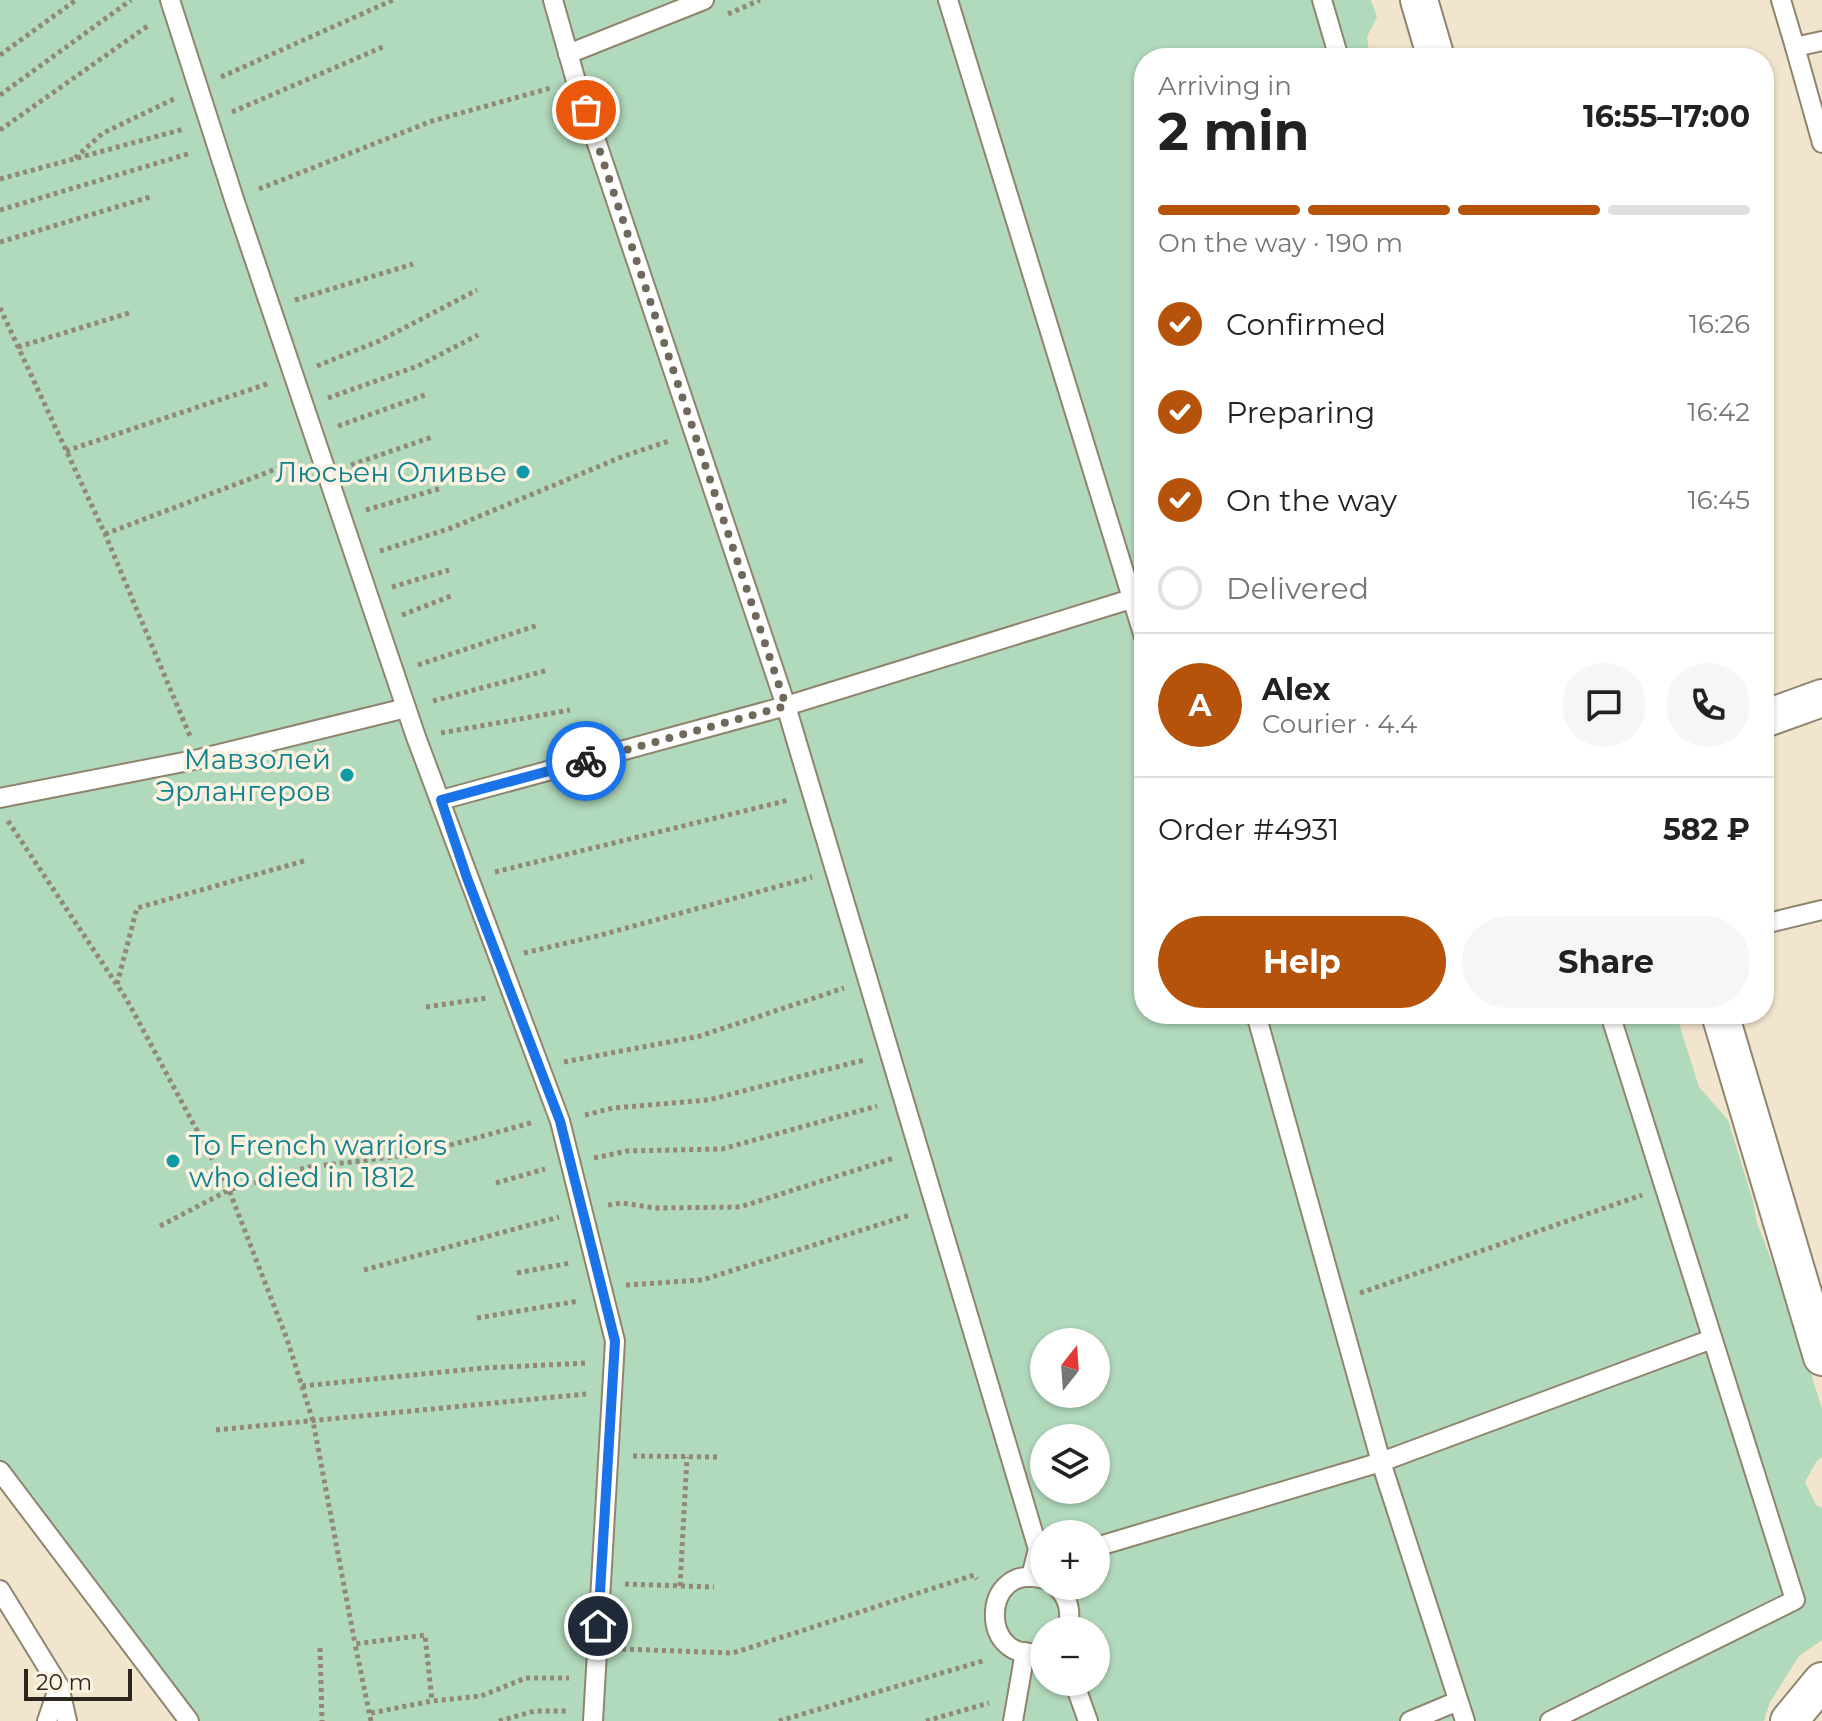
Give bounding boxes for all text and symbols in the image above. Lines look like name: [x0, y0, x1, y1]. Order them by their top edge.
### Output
text: Arriving in: [1158, 70, 1292, 102]
pin: [552, 76, 620, 144]
icon: bag: [564, 88, 608, 132]
text: 16:55–17:00: [1583, 98, 1750, 135]
text: 2 min: [1158, 100, 1310, 163]
text: On the way · 190 m: [1158, 227, 1403, 259]
icon: check: [1158, 302, 1202, 346]
text: Confirmed: [1226, 306, 1386, 343]
text: 16:26: [1689, 308, 1750, 340]
icon: check: [1158, 390, 1202, 434]
text: Preparing: [1226, 394, 1375, 431]
text: 16:42: [1687, 396, 1750, 428]
place label: Люсьен Оливье: [275, 455, 507, 489]
marker: Люсьен Оливье: [514, 463, 532, 481]
icon: check: [1158, 478, 1202, 522]
text: On the way: [1226, 482, 1397, 519]
text: 16:45: [1687, 484, 1750, 516]
text: Delivered: [1226, 570, 1369, 607]
button: chat: [1562, 663, 1646, 747]
button: phone: [1666, 663, 1750, 747]
text: Alex: [1262, 671, 1330, 708]
text: A: [1189, 687, 1211, 724]
text: Courier · 4.4: [1262, 708, 1417, 740]
courier: [546, 721, 626, 801]
icon: bike: [564, 739, 608, 783]
place label: Мавзолей Эрлангеров: [155, 742, 331, 808]
marker: Мавзолей Эрлангеров: [338, 766, 356, 784]
text: Order #4931: [1158, 811, 1339, 848]
text: 582 ₽: [1663, 811, 1750, 848]
button: Help: [1158, 916, 1446, 1008]
button: Share: [1462, 916, 1750, 1008]
place label: To French warriors who died in 1812: [189, 1128, 447, 1194]
marker: To French warriors who died in 1812: [164, 1152, 182, 1170]
north arrow: [1030, 1328, 1110, 1408]
map controls: [1030, 1328, 1110, 1696]
button: layers: [1030, 1424, 1110, 1504]
button: +: [1030, 1520, 1110, 1600]
pin: [564, 1592, 632, 1660]
icon: home: [576, 1604, 620, 1648]
button: −: [1030, 1616, 1110, 1696]
scale bar: [24, 1665, 132, 1701]
text: 20 m: [36, 1669, 92, 1696]

